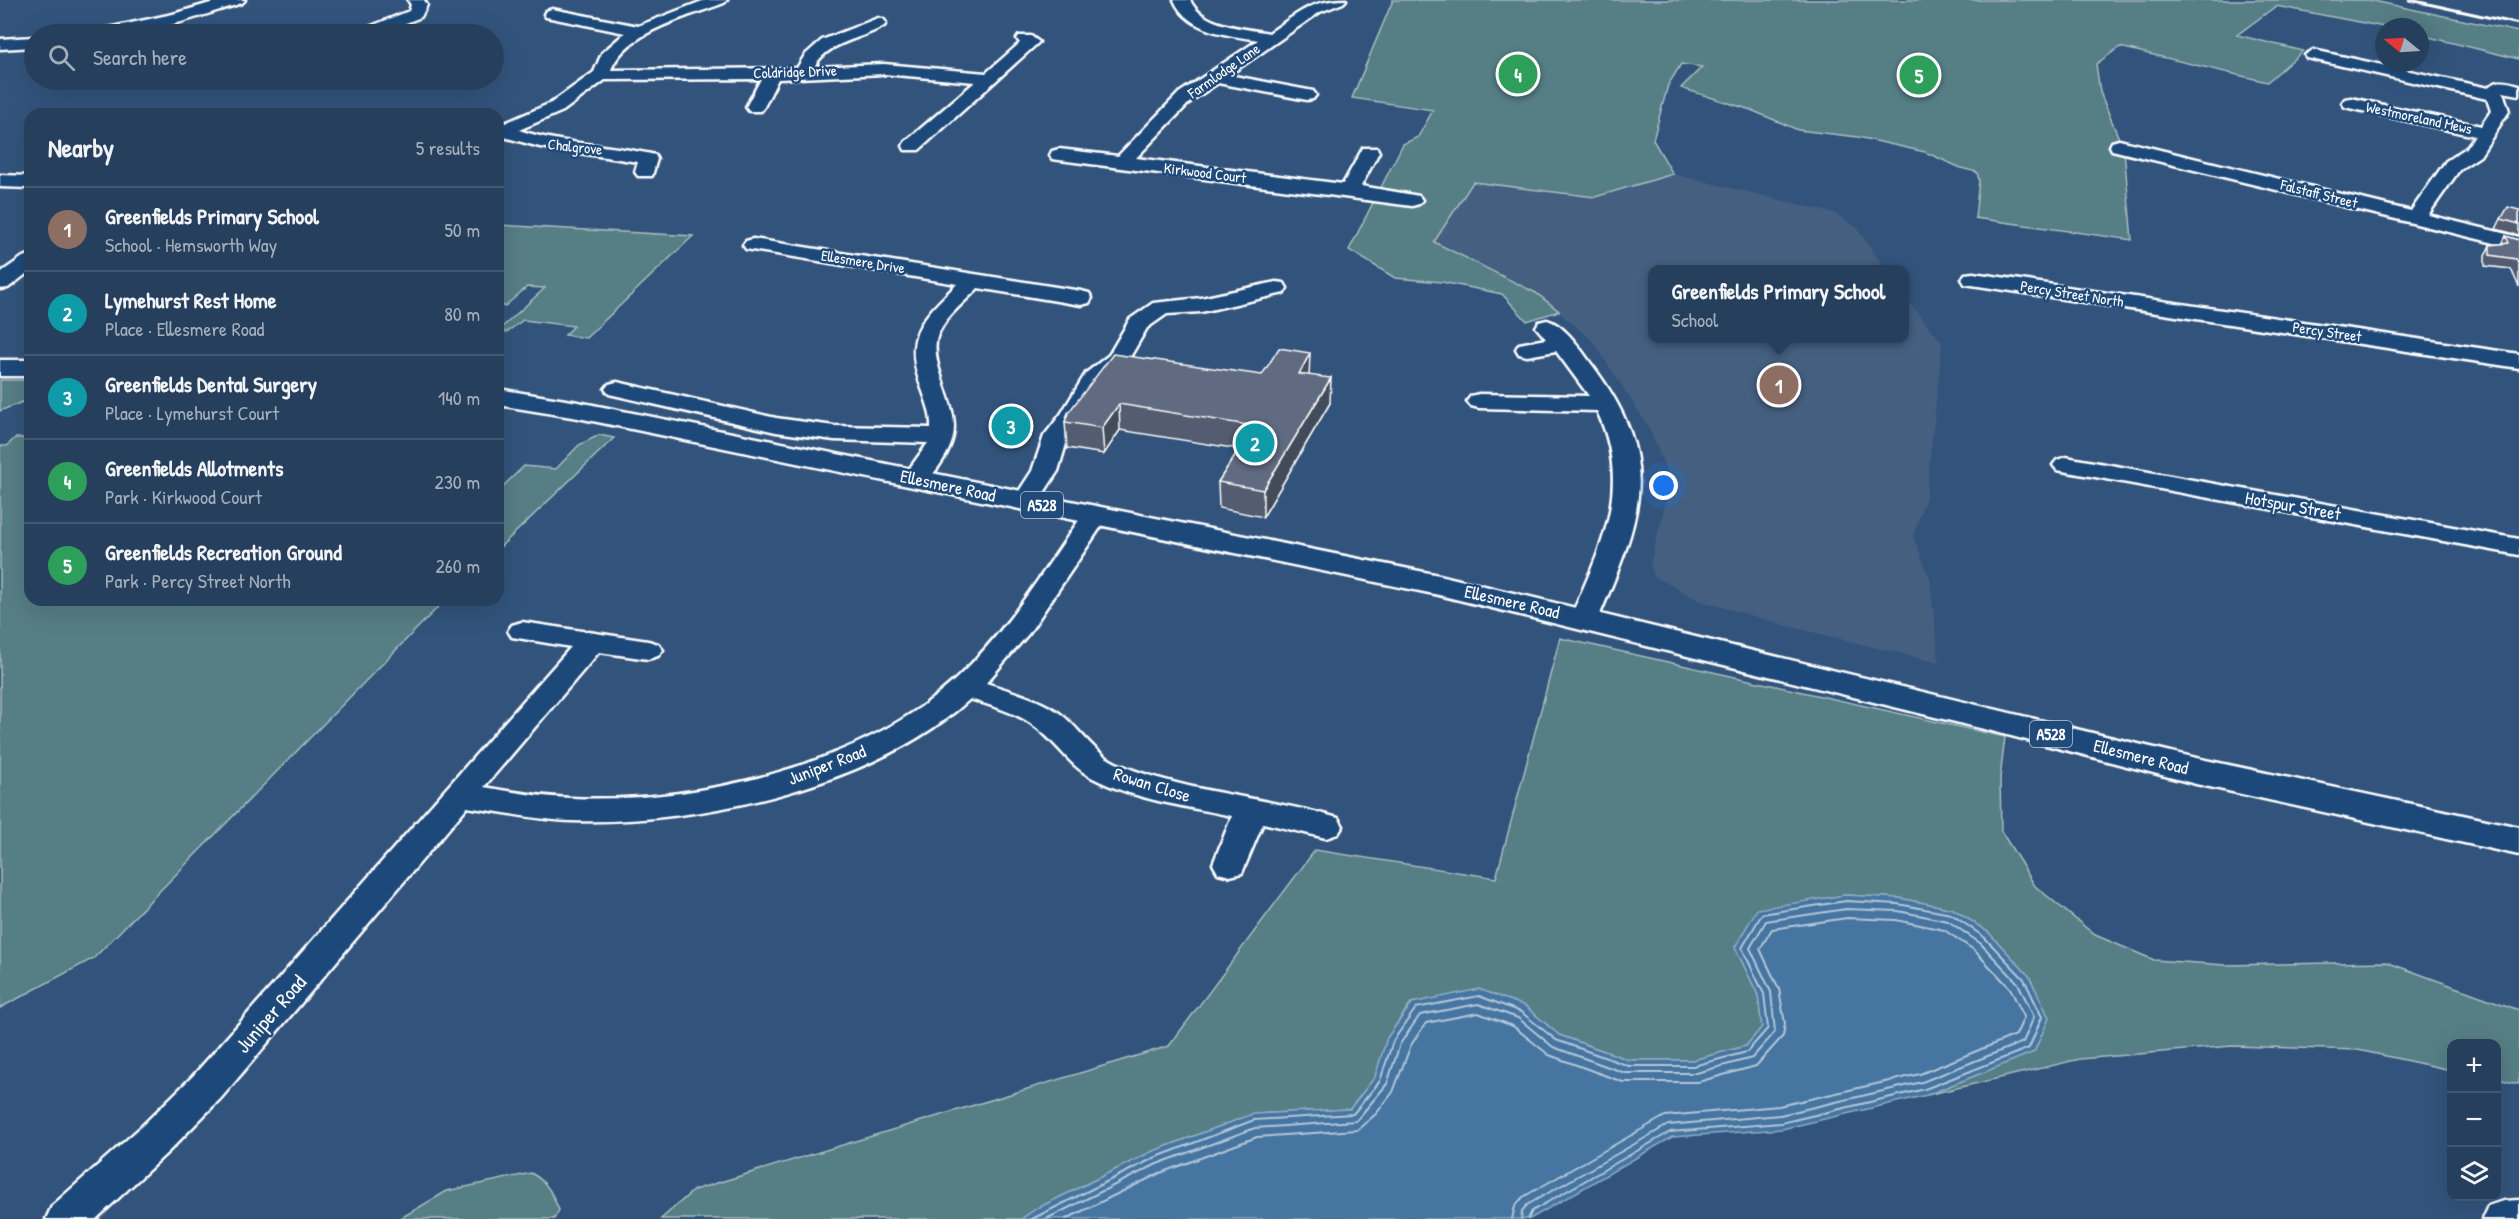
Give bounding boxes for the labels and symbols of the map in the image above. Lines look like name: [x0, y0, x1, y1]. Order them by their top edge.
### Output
north arrow: [2375, 18, 2429, 72]
street label: Farmlodge Lane: [1183, 38, 1264, 104]
pin: 4: [1498, 52, 1538, 97]
pin: 5: [1900, 52, 1938, 98]
street label: Coldridge Drive: [753, 60, 837, 83]
street label: Westmoreland Mews: [2364, 96, 2474, 139]
street label: Chalgrove: [547, 133, 603, 160]
street label: Kirkwood Court: [1163, 157, 1248, 188]
street label: Falstaff Street: [2277, 174, 2361, 213]
street label: Ellesmere Drive: [820, 245, 906, 278]
street label: Percy Street North: [2019, 275, 2125, 312]
street label: Percy Street: [2291, 316, 2364, 347]
pin: 1: [1760, 362, 1798, 408]
pin: 3: [992, 404, 1030, 448]
pin: 2: [1236, 420, 1274, 466]
street label: Ellesmere Road: [898, 463, 998, 508]
your location: [1649, 471, 1678, 500]
street label: Hotspur Street: [2243, 485, 2344, 526]
road number: A528: [1021, 492, 1063, 518]
street label: Ellesmere Road: [1462, 578, 1562, 625]
road number: A528: [2030, 721, 2072, 747]
street label: Ellesmere Road: [2091, 733, 2191, 780]
street label: Juniper Road: [784, 738, 869, 791]
street label: Rowan Close: [1111, 761, 1194, 808]
street label: Juniper Road: [229, 968, 313, 1059]

